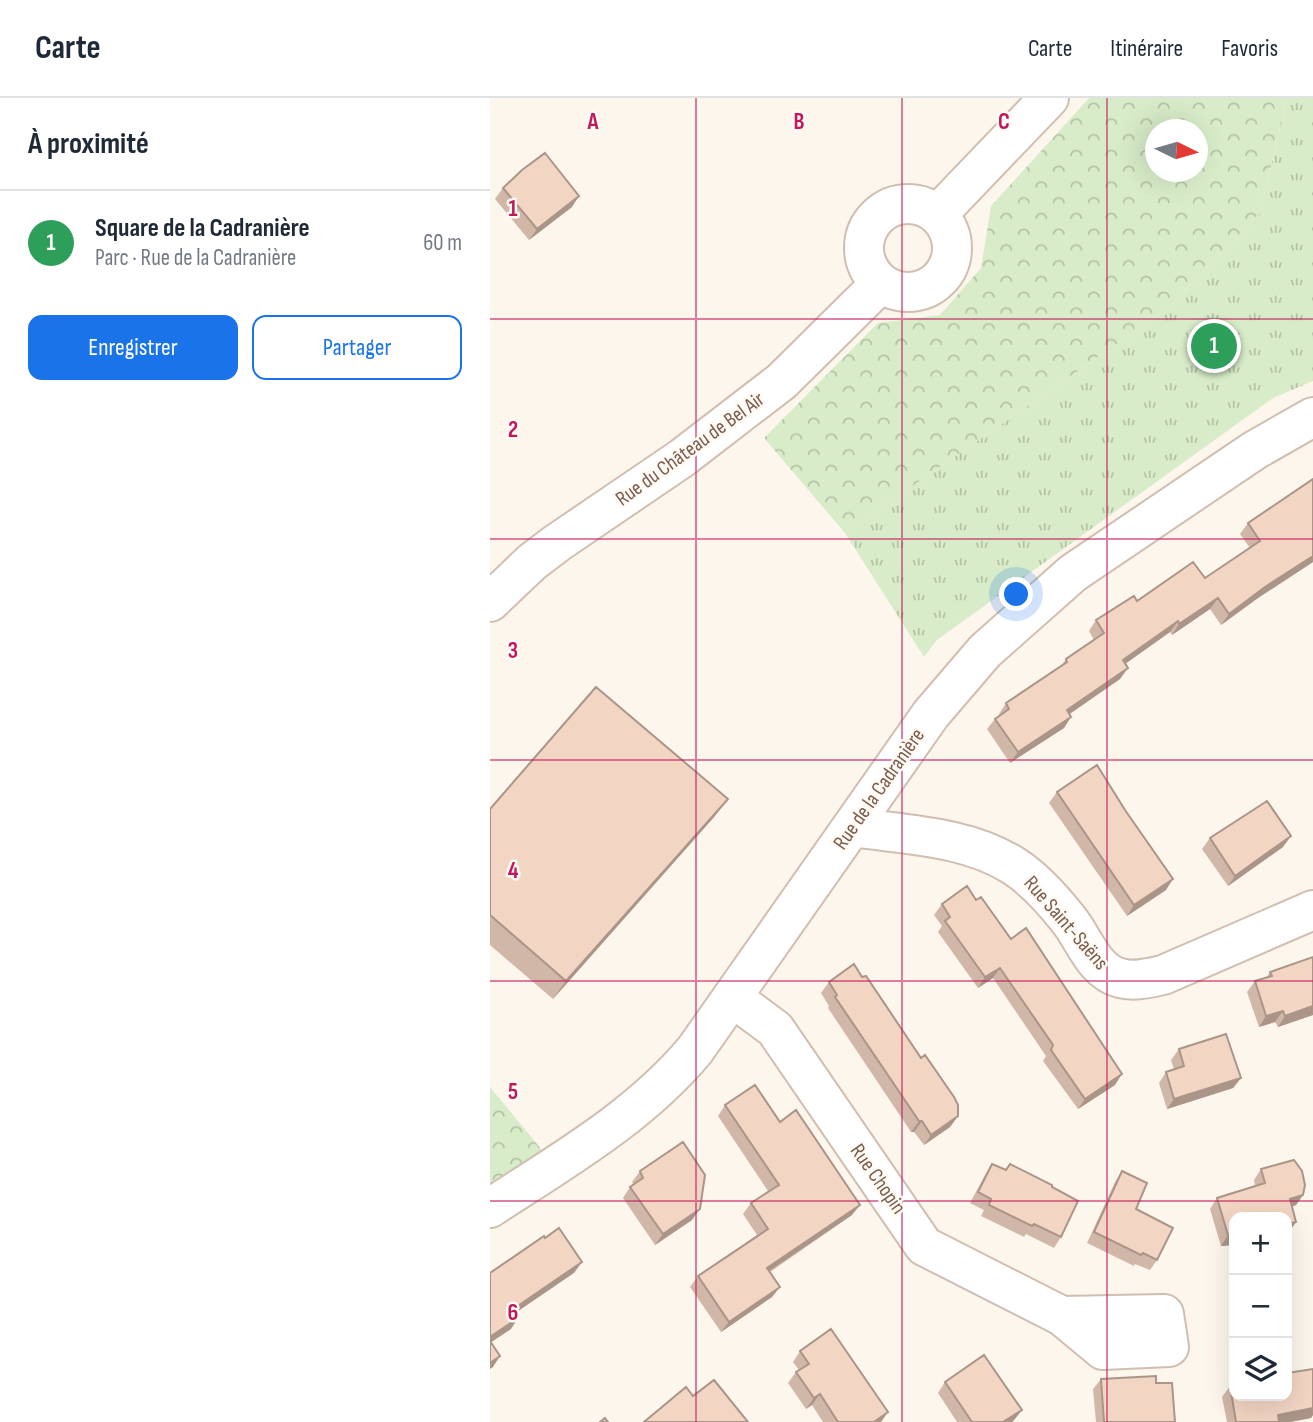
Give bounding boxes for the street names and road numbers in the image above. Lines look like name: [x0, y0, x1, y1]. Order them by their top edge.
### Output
street label: Rue du Château de Bel Air: [611, 387, 769, 511]
street label: Rue de la Cadranière: [828, 724, 930, 854]
street label: Rue Saint-Saëns: [1018, 871, 1114, 975]
street label: Rue Chopin: [845, 1139, 911, 1219]

